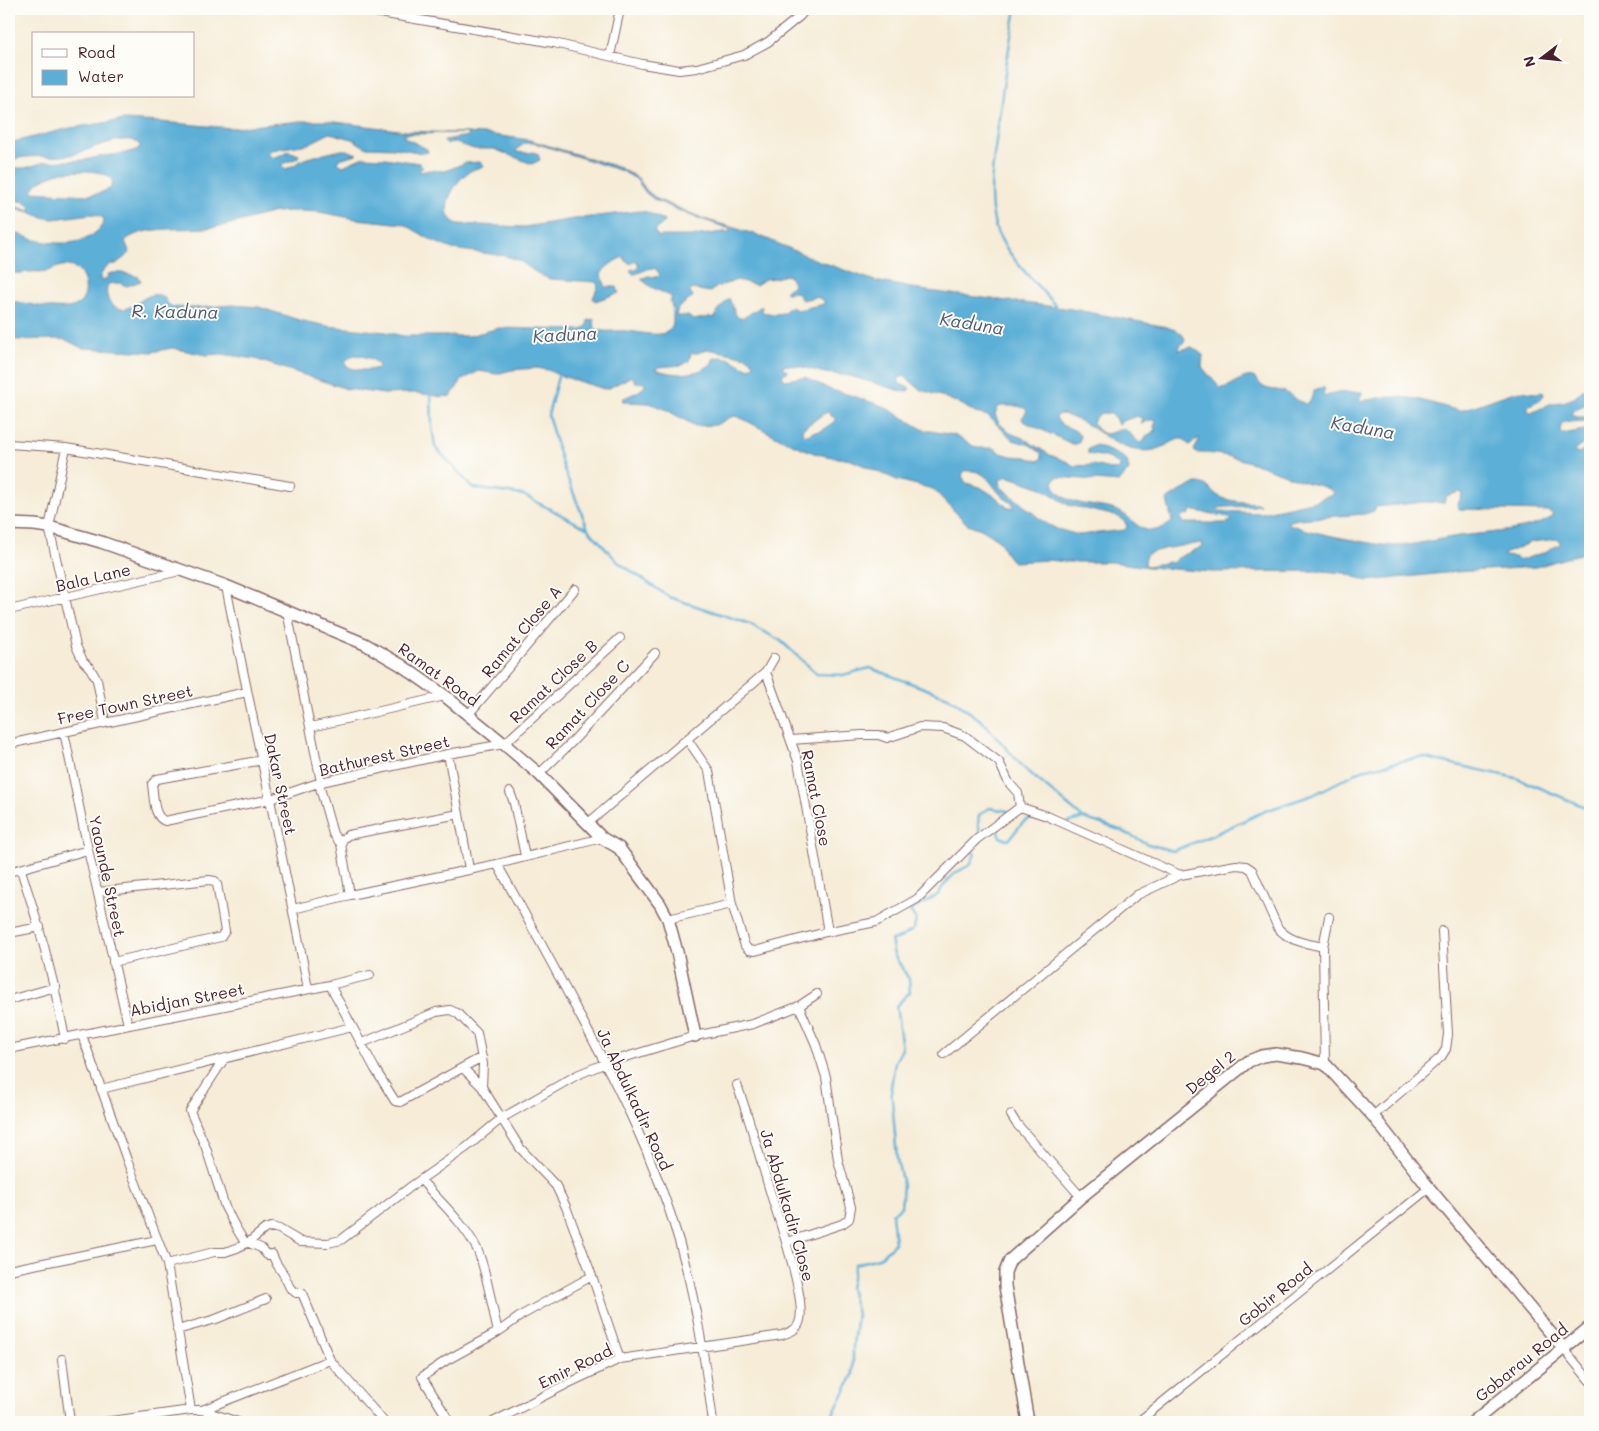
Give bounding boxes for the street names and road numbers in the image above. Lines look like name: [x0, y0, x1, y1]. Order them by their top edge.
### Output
street label: Bala Lane: [54, 558, 132, 596]
street label: Ramat Close A: [476, 581, 566, 681]
street label: Ramat Close B: [505, 635, 601, 727]
street label: Ramat Road: [394, 638, 484, 710]
street label: Ramat Close C: [540, 655, 634, 753]
street label: Free Town Street: [56, 679, 194, 729]
street label: Bathurest Street: [317, 730, 451, 780]
street label: Dakar Street: [260, 731, 302, 837]
street label: Ramat Close: [797, 748, 837, 848]
street label: Yaounde Street: [85, 813, 131, 939]
street label: Abidjan Street: [128, 978, 246, 1020]
street label: Ja Abdulkadir Road: [593, 1025, 677, 1173]
street label: Degel 2: [1181, 1046, 1239, 1098]
street label: Ja Abdulkadir Close: [756, 1126, 820, 1284]
street label: Gobir Road: [1234, 1258, 1316, 1330]
street label: Gobarau Road: [1470, 1318, 1572, 1406]
street label: Emir Road: [535, 1339, 615, 1393]

